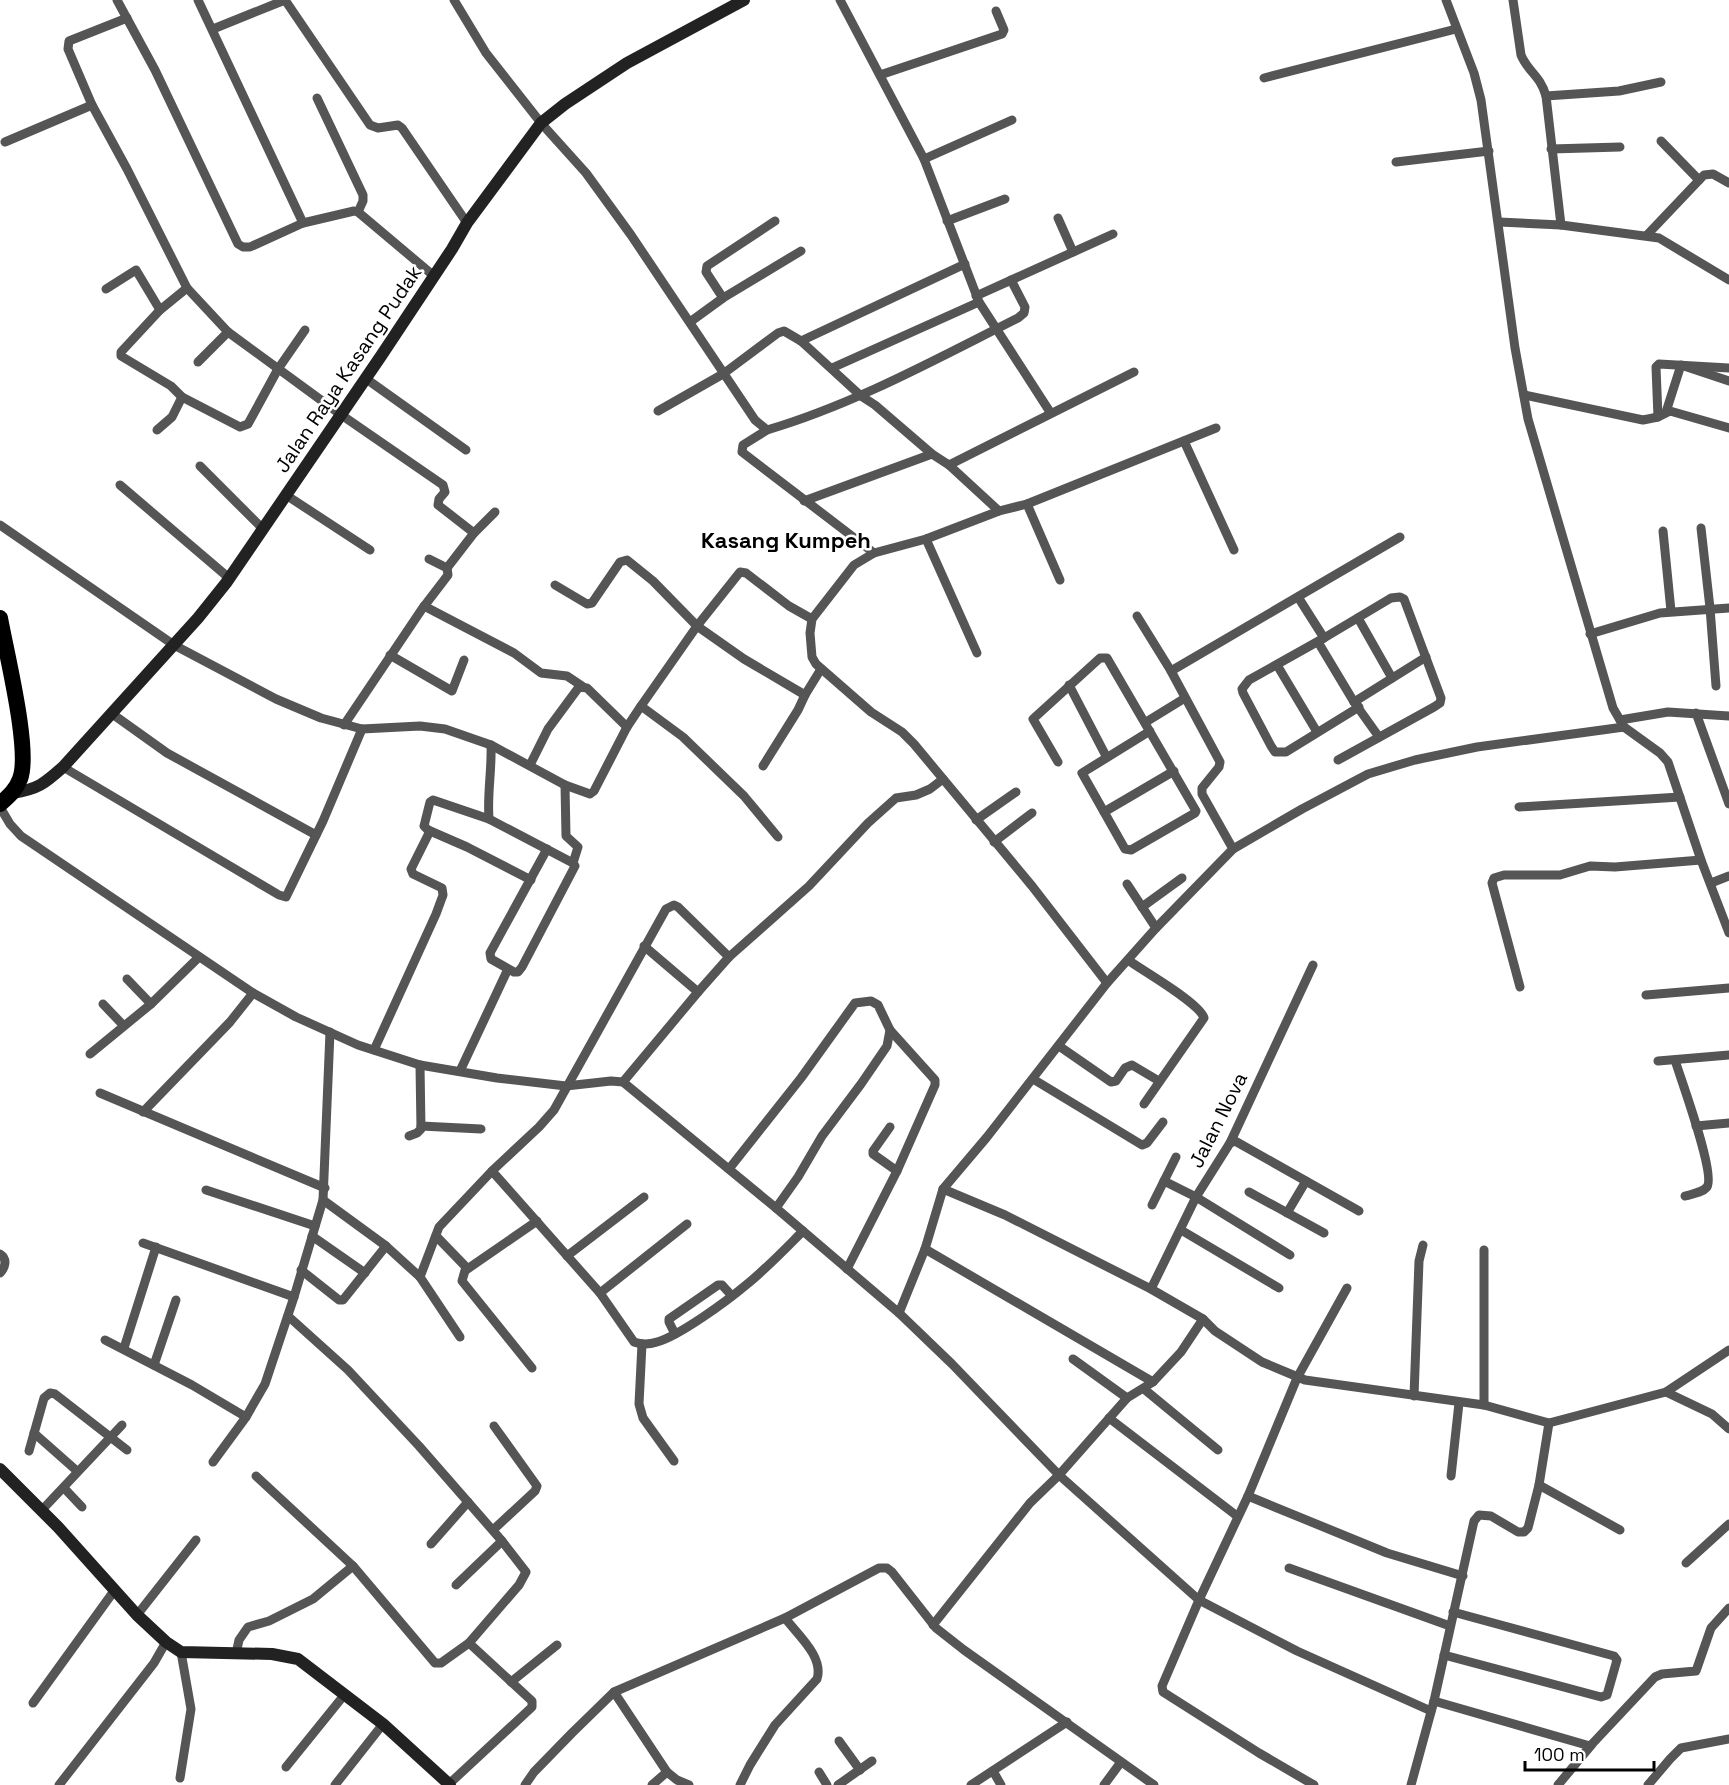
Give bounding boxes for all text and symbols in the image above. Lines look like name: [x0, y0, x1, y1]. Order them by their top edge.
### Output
street label: Jalan Raya Kasang Pudak: [269, 260, 427, 478]
district label: Kasang Kumpeh: [701, 526, 871, 554]
street label: Jalan Nova: [1183, 1068, 1253, 1172]
scale bar: [1525, 1734, 1654, 1772]
text: 100 m: [1534, 1743, 1585, 1766]

